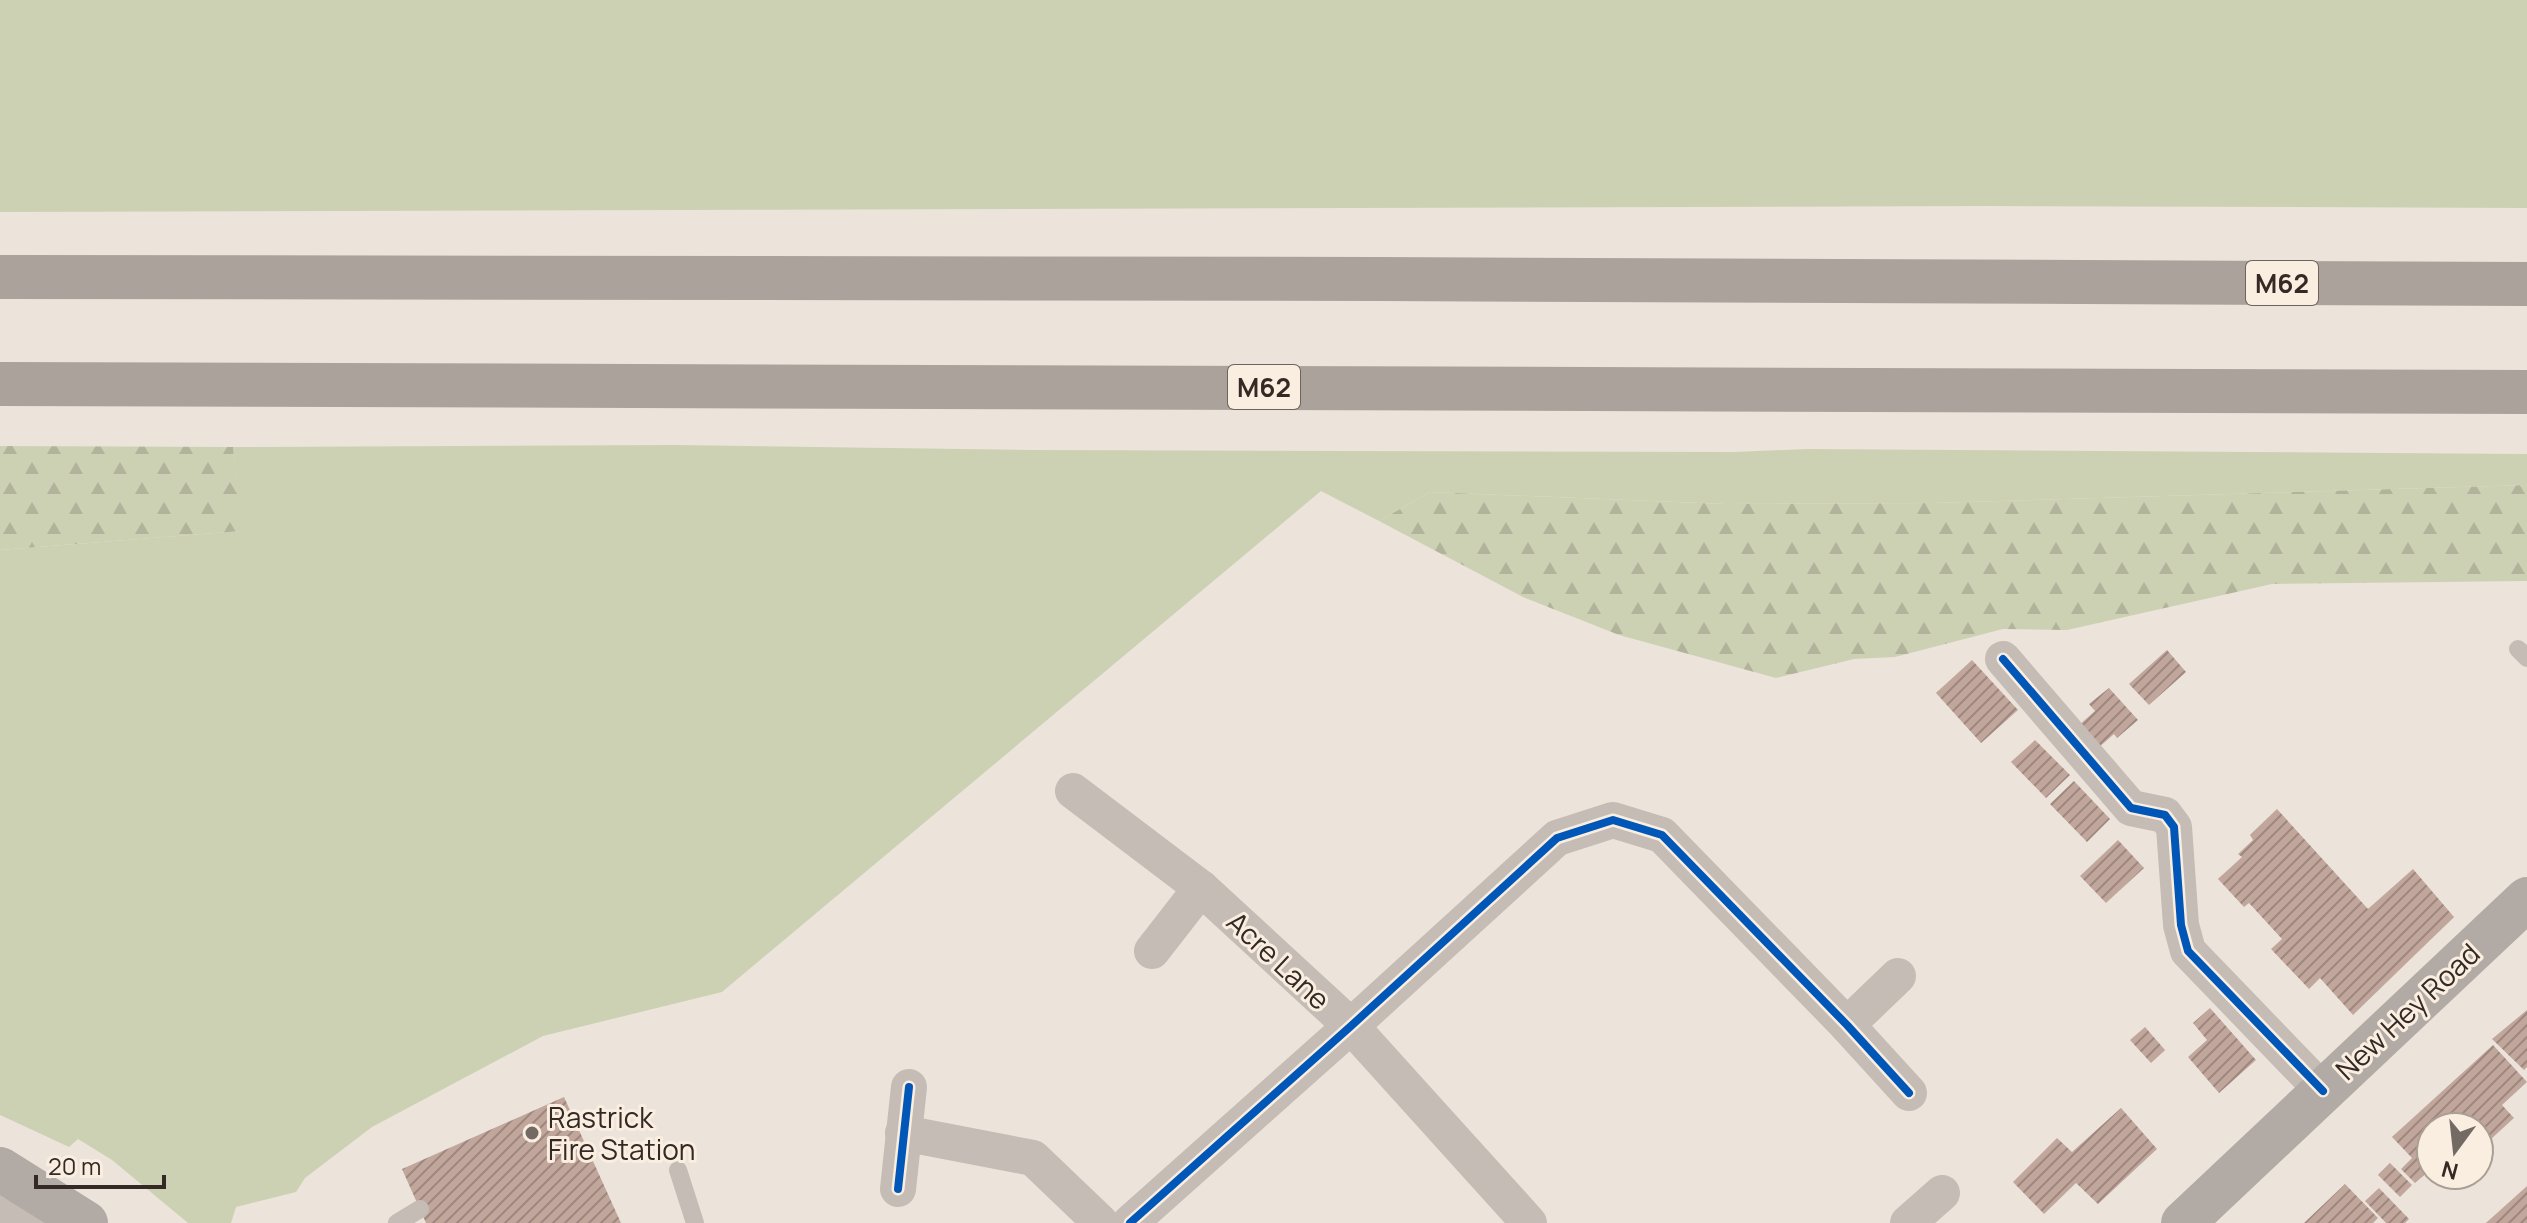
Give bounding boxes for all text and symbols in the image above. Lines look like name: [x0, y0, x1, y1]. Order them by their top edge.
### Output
road number: M62: [2246, 261, 2318, 305]
road number: M62: [1228, 365, 1300, 409]
street label: Acre Lane: [1219, 903, 1339, 1017]
street label: New Hey Road: [2327, 934, 2487, 1088]
place label: Rastrick Fire Station: [548, 1098, 695, 1168]
north arrow: [2415, 1111, 2495, 1191]
marker: Rastrick Fire Station: [523, 1124, 541, 1142]
scale bar: [36, 1139, 164, 1189]
text: 20 m: [48, 1149, 101, 1182]
text: N: [2438, 1154, 2461, 1187]

